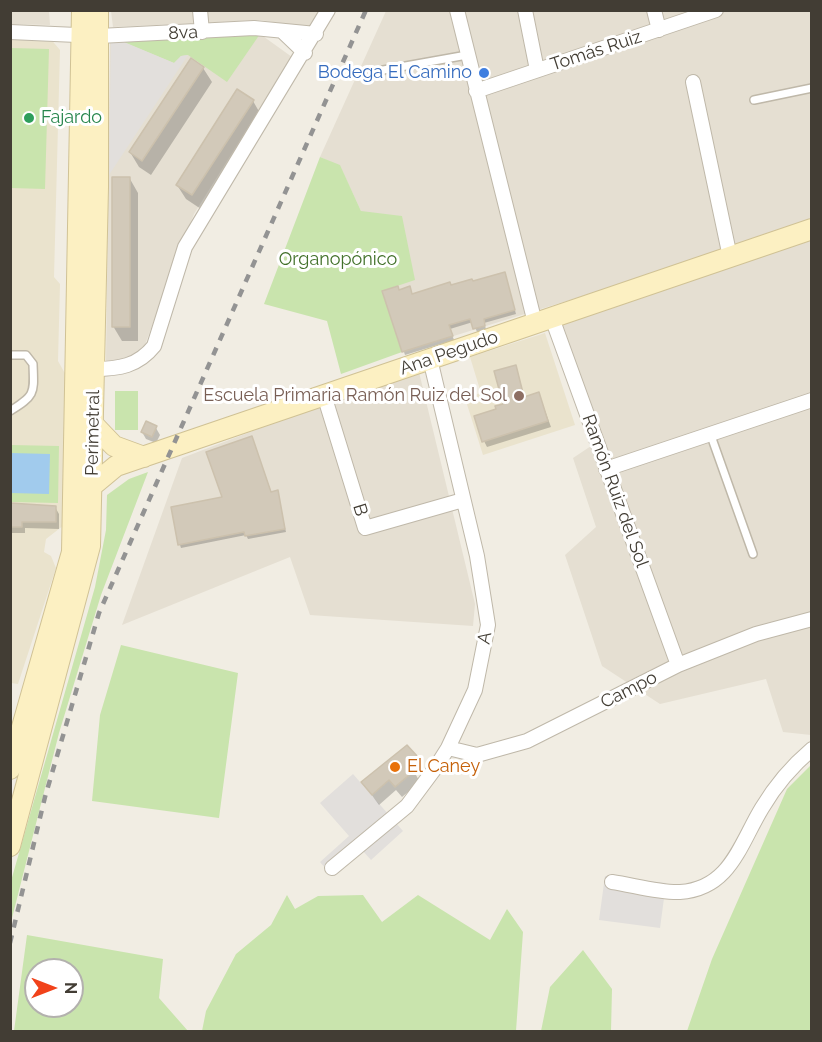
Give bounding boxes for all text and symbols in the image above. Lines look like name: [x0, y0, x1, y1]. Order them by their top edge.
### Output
street label: 8va: [168, 21, 198, 45]
street label: Tomás Ruiz: [548, 26, 644, 76]
place label: Bodega El Camino: [318, 62, 472, 84]
marker: Bodega El Camino: [477, 66, 491, 80]
place label: Fajardo: [41, 107, 102, 129]
marker: Fajardo: [22, 111, 36, 125]
park label: Organopónico: [279, 249, 397, 271]
street label: Ana Pegudo: [397, 326, 501, 380]
place label: Escuela Primaria Ramón Ruiz del Sol: [203, 385, 507, 407]
marker: Escuela Primaria Ramón Ruiz del Sol: [512, 389, 526, 403]
street label: Perimetral: [81, 390, 105, 476]
street label: Ramón Ruiz del Sol: [577, 412, 653, 570]
street label: B: [348, 501, 372, 519]
street label: A: [473, 630, 497, 646]
street label: Campo: [597, 667, 661, 713]
place label: El Caney: [407, 756, 480, 778]
marker: El Caney: [388, 760, 402, 774]
north arrow: [24, 958, 84, 1018]
text: N: [61, 982, 80, 994]

